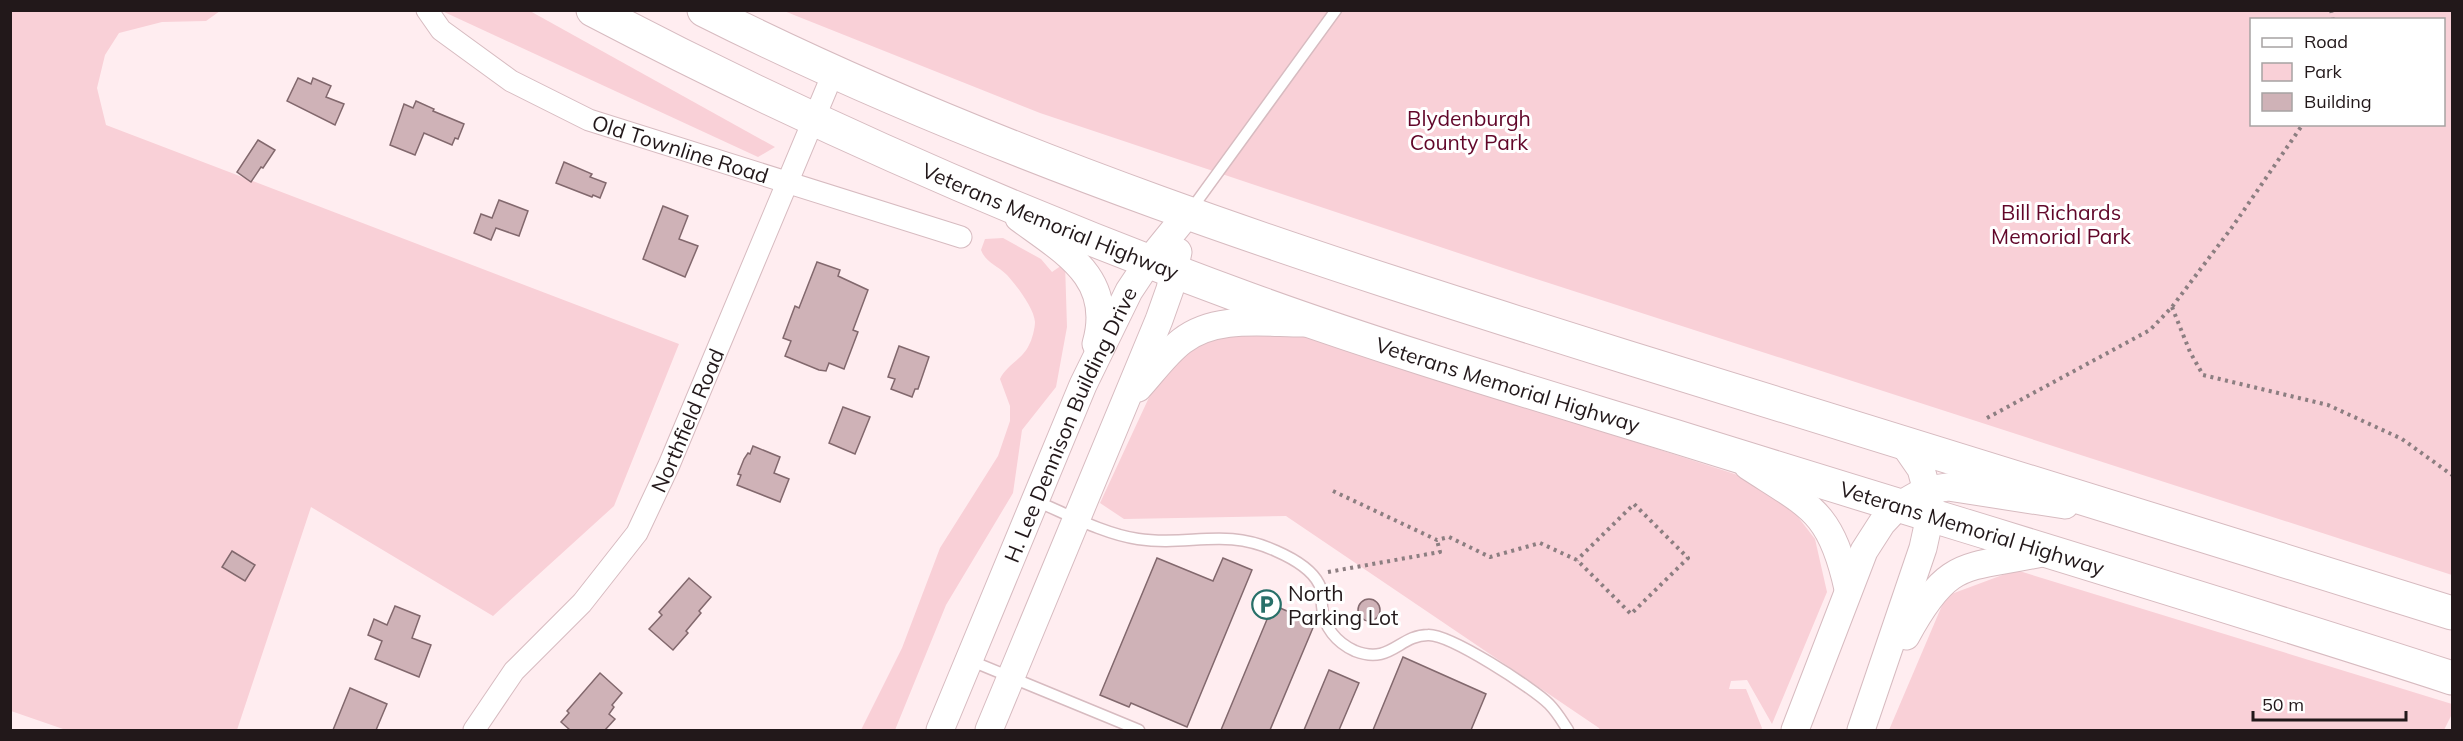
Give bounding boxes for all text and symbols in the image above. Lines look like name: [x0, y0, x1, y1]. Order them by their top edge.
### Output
legend: [2250, 18, 2445, 126]
text: Road: [2304, 30, 2348, 53]
text: Park: [2304, 60, 2343, 83]
text: Building: [2304, 90, 2372, 113]
park label: Blydenburgh County Park: [1407, 105, 1531, 155]
street label: Old Townline Road: [589, 109, 772, 189]
street label: Veterans Memorial Highway: [918, 157, 1183, 285]
park label: Bill Richards Memorial Park: [1991, 199, 2131, 249]
street label: H. Lee Dennison Building Drive: [998, 283, 1142, 566]
street label: Veterans Memorial Highway: [1372, 331, 1643, 438]
street label: Northfield Road: [645, 344, 729, 496]
street label: Veterans Memorial Highway: [1837, 475, 2108, 581]
place label: North Parking Lot: [1288, 580, 1398, 630]
parking icon: North Parking Lot: [1251, 589, 1283, 621]
scale bar: [2253, 684, 2406, 722]
text: 50 m: [2262, 693, 2304, 716]

